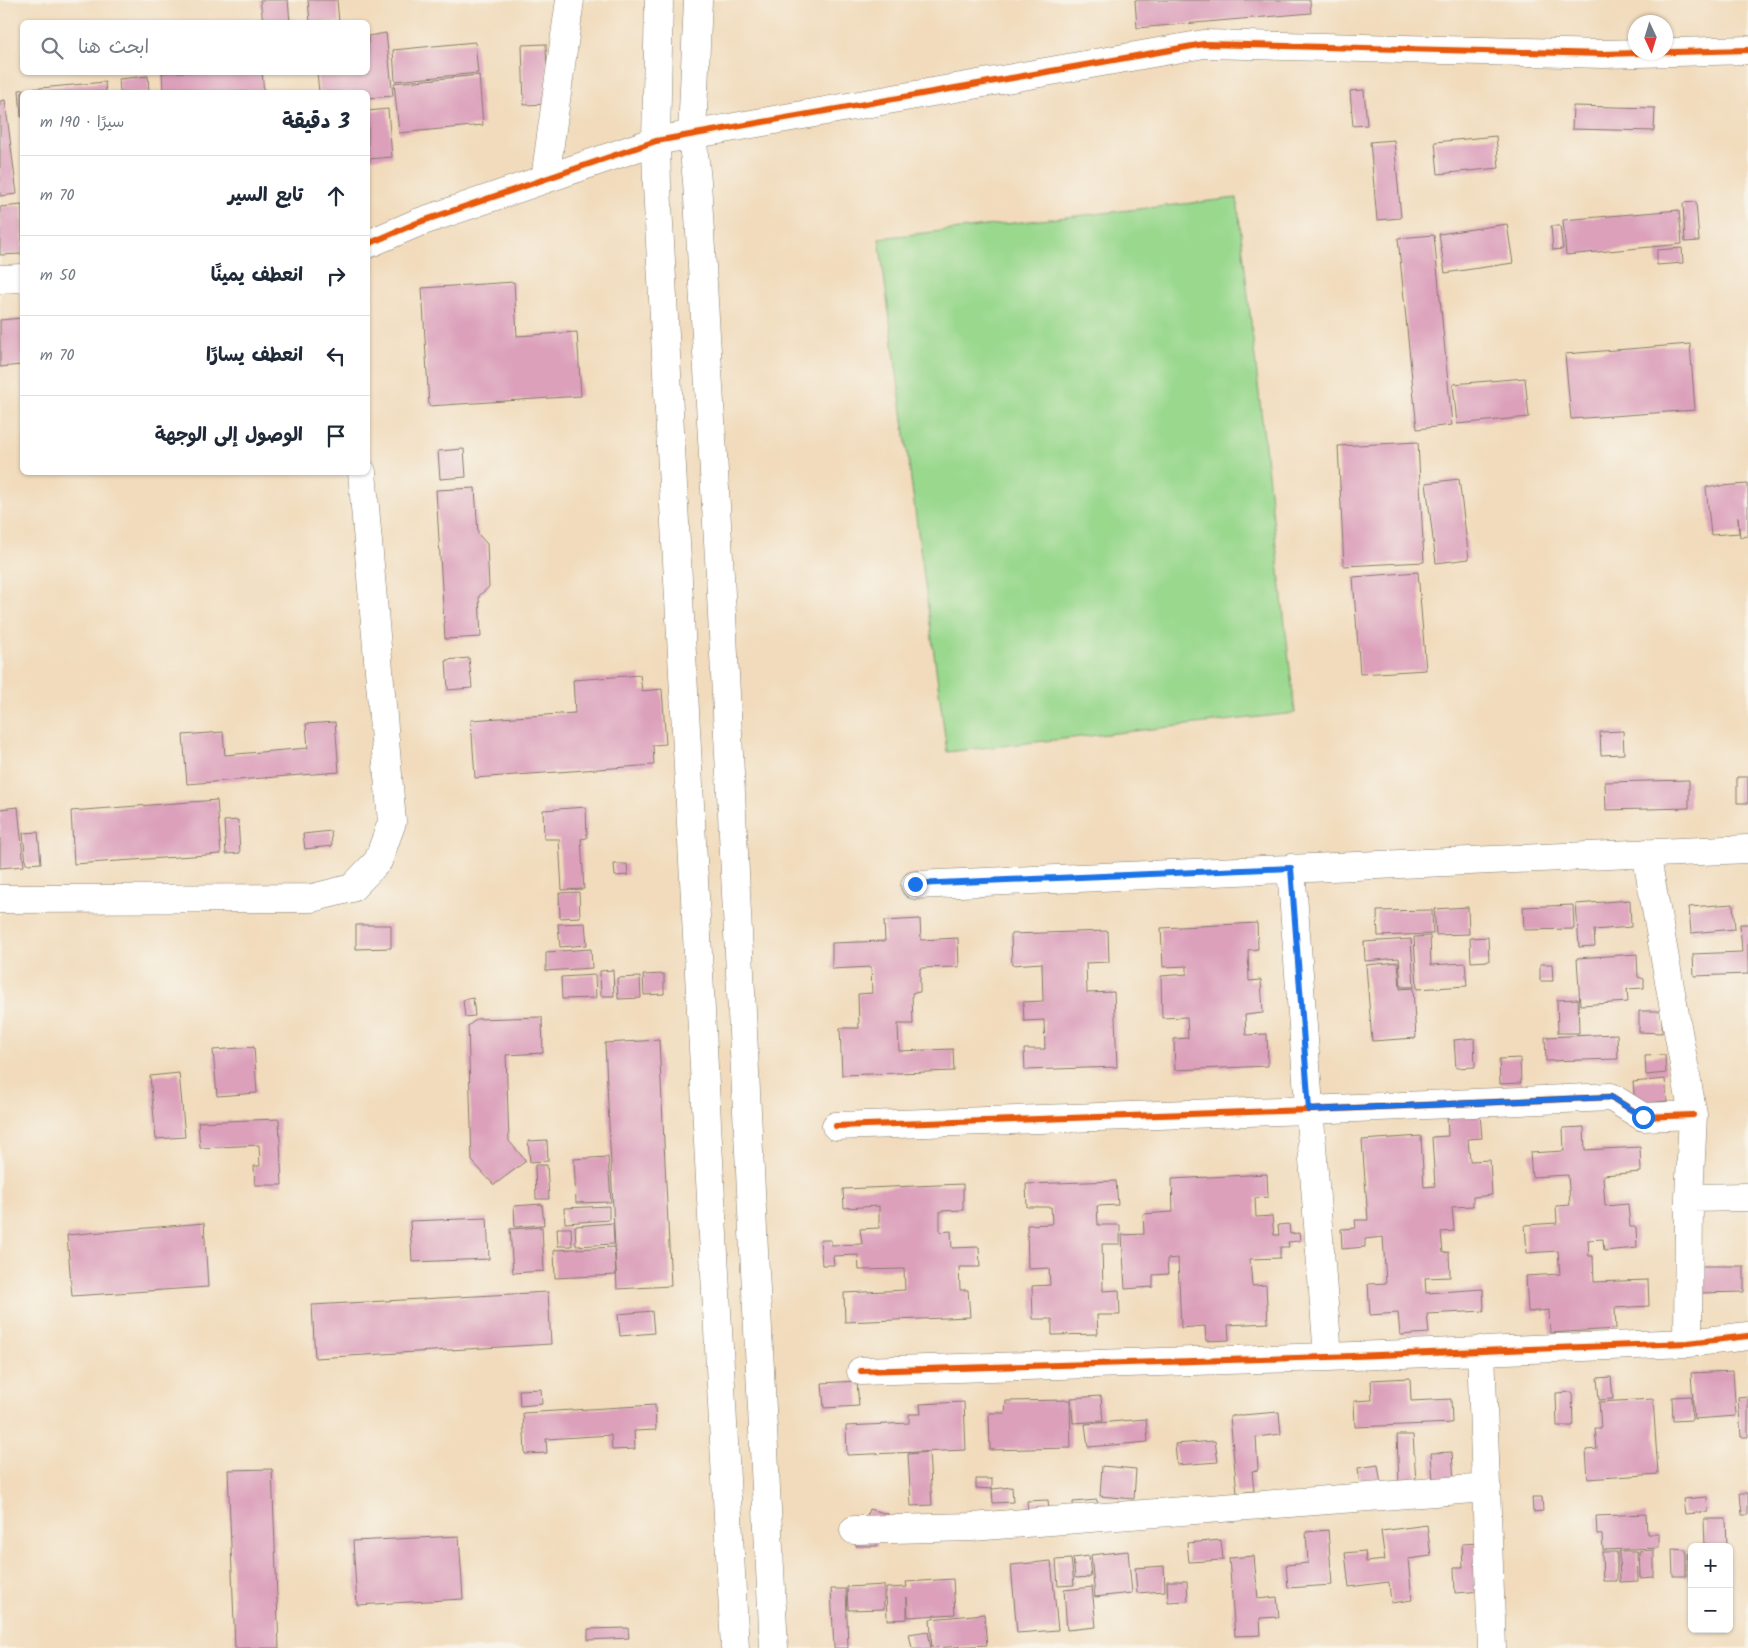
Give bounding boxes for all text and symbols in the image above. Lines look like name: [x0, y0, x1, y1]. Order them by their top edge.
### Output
north arrow: [1628, 15, 1673, 60]
search box: [20, 20, 370, 75]
text: ابحث هنا: [78, 33, 149, 63]
icon: search: [38, 34, 66, 62]
text: 3 دقيقة: [282, 106, 350, 139]
text: سيرًا · 190 m: [40, 110, 124, 135]
text: تابع السير: [228, 181, 303, 211]
icon: ahead: [322, 182, 350, 210]
text: 70 m: [40, 183, 75, 208]
text: انعطف يمينًا: [211, 261, 303, 291]
icon: right: [322, 262, 350, 290]
text: 50 m: [40, 263, 76, 288]
text: انعطف يسارًا: [206, 341, 303, 371]
icon: left: [322, 342, 350, 370]
text: 70 m: [40, 343, 75, 368]
text: الوصول إلى الوجهة: [155, 421, 303, 451]
icon: arrive: [322, 422, 350, 450]
route end: [904, 873, 927, 896]
route start: [1632, 1106, 1655, 1129]
map controls: [1688, 1543, 1733, 1633]
button: +: [1688, 1543, 1733, 1588]
button: −: [1688, 1588, 1733, 1633]

